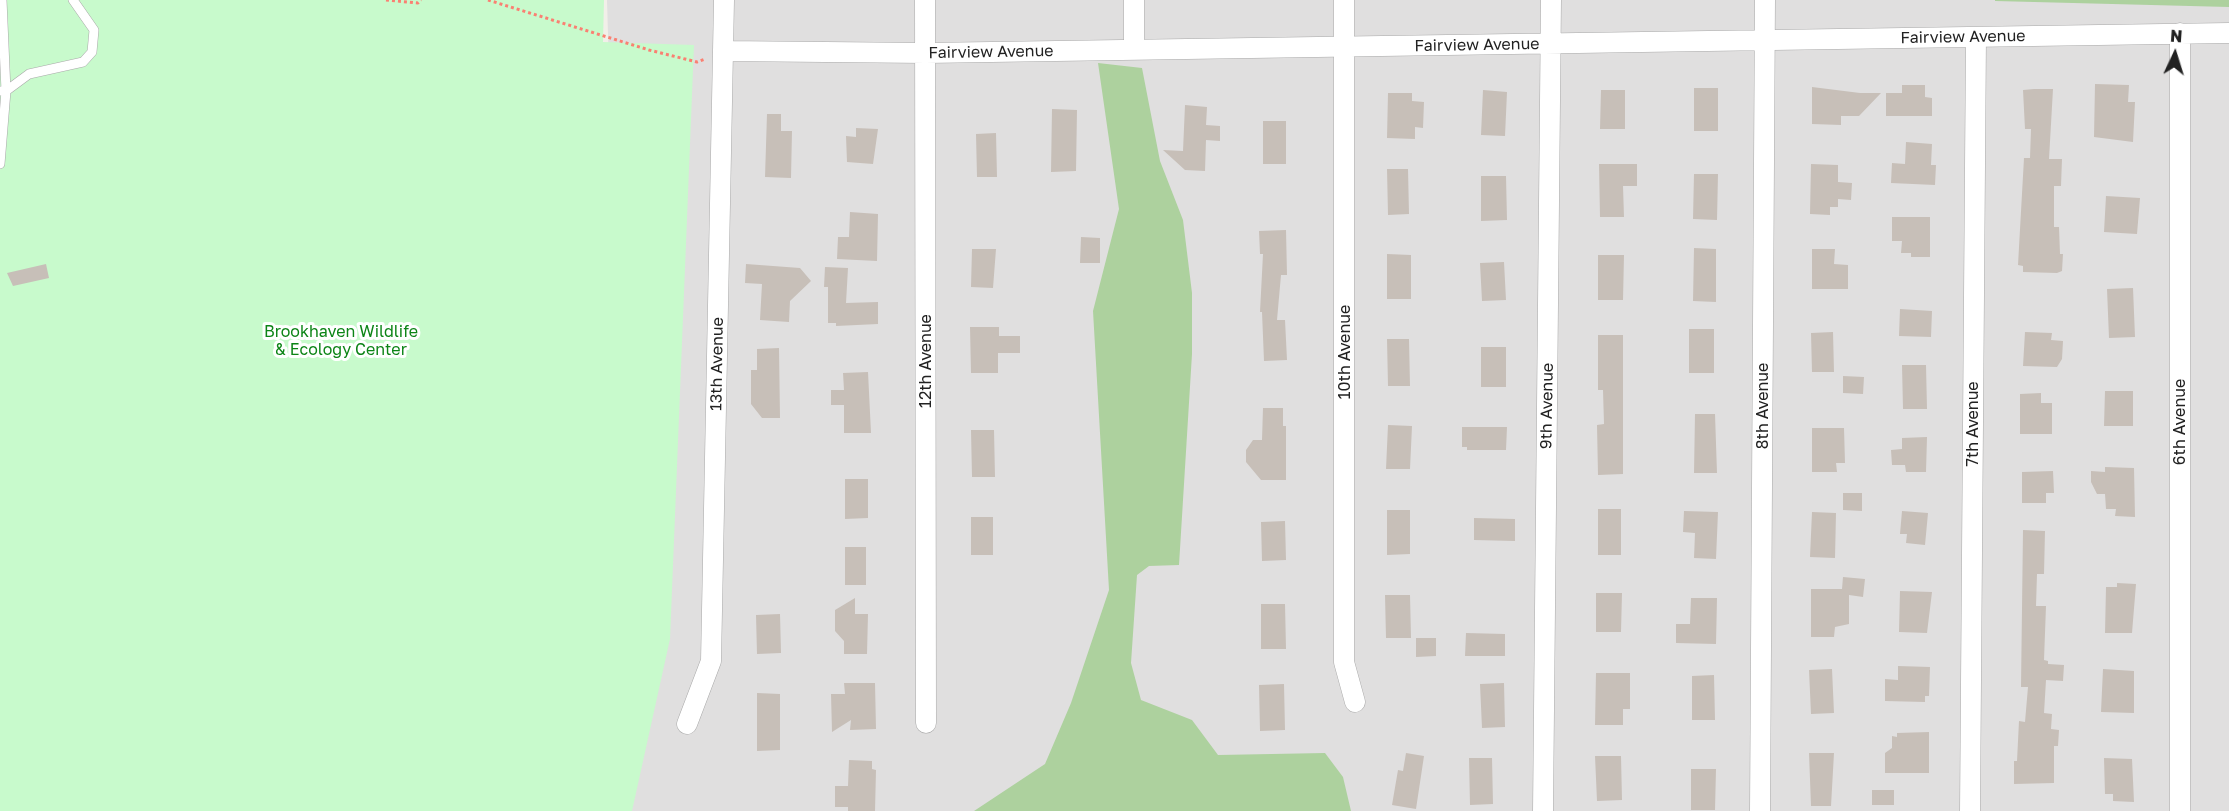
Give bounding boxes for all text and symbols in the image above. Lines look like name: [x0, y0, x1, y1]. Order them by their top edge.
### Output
north arrow: [2145, 24, 2205, 84]
street label: Fairview Avenue: [1900, 26, 2026, 48]
text: N: [2169, 26, 2183, 46]
street label: Fairview Avenue: [1414, 34, 1540, 56]
street label: Fairview Avenue: [928, 41, 1054, 63]
street label: 10th Avenue: [1335, 305, 1355, 399]
street label: 12th Avenue: [916, 314, 936, 408]
street label: 13th Avenue: [707, 317, 727, 411]
park label: Brookhaven Wildlife & Ecology Center: [264, 322, 418, 360]
street label: 9th Avenue: [1537, 363, 1557, 449]
street label: 8th Avenue: [1753, 363, 1773, 449]
street label: 6th Avenue: [2170, 379, 2190, 465]
street label: 7th Avenue: [1963, 381, 1983, 467]

